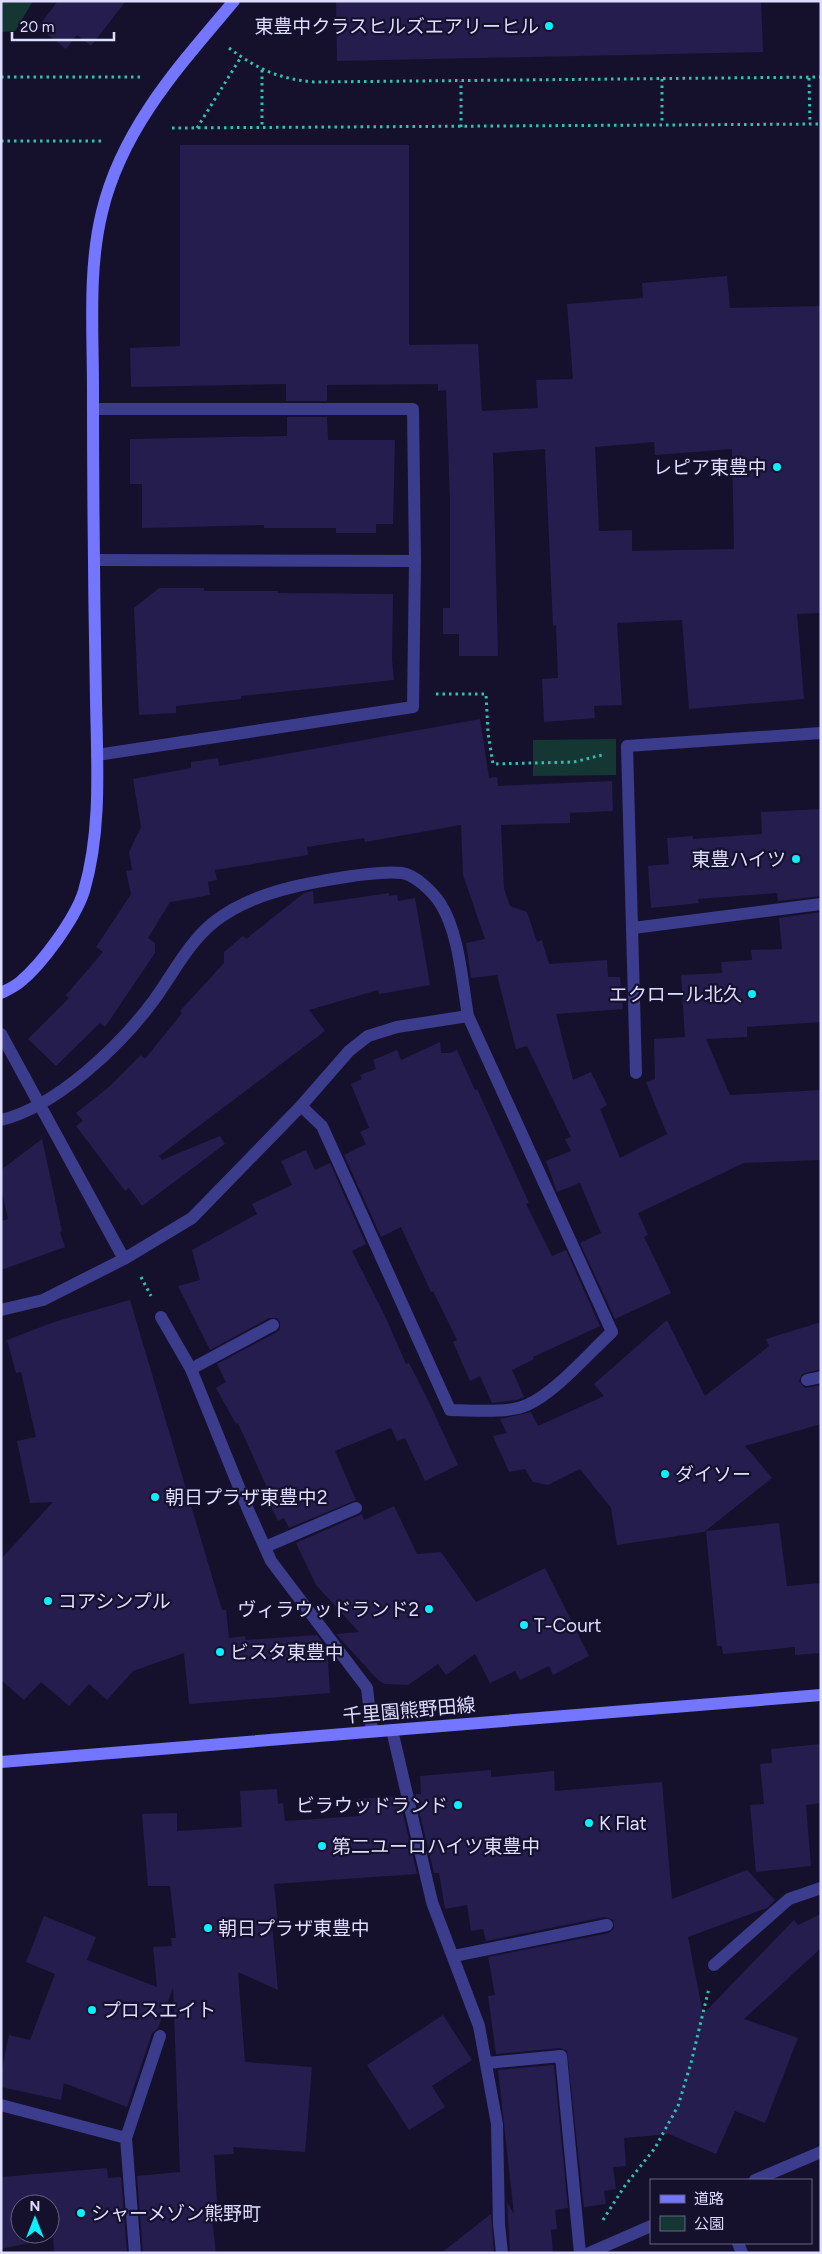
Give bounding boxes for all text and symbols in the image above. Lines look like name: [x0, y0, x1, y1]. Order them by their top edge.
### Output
scale bar: [12, 10, 115, 42]
place label: 東豊中クラスヒルズエアリーヒル: [254, 15, 539, 38]
text: 20 m: [20, 18, 54, 36]
marker: 東豊中クラスヒルズエアリーヒル: [543, 20, 555, 32]
place label: レピア東豊中: [653, 456, 767, 479]
marker: レピア東豊中: [771, 461, 783, 473]
place label: 東豊ハイツ: [691, 848, 786, 871]
marker: 東豊ハイツ: [790, 853, 802, 865]
place label: エクロール北久: [609, 983, 742, 1006]
marker: エクロール北久: [746, 988, 758, 1000]
place label: ダイソー: [675, 1463, 751, 1486]
marker: ダイソー: [659, 1468, 671, 1480]
place label: 朝日プラザ東豊中2: [165, 1486, 328, 1509]
marker: 朝日プラザ東豊中2: [149, 1491, 161, 1503]
place label: コアシンプル: [58, 1590, 171, 1613]
marker: コアシンプル: [42, 1595, 54, 1607]
place label: ヴィラウッドランド2: [237, 1598, 419, 1621]
marker: ヴィラウッドランド2: [423, 1603, 435, 1615]
place label: T-Court: [534, 1614, 601, 1637]
marker: T-Court: [518, 1619, 530, 1631]
place label: ビスタ東豊中: [230, 1641, 344, 1664]
marker: ビスタ東豊中: [214, 1646, 226, 1658]
street label: 千里園熊野田線: [342, 1693, 476, 1728]
place label: ビラウッドランド: [296, 1794, 448, 1817]
marker: ビラウッドランド: [452, 1799, 464, 1811]
place label: K Flat: [599, 1812, 647, 1835]
marker: K Flat: [583, 1817, 595, 1829]
place label: 第二ユーロハイツ東豊中: [332, 1835, 541, 1858]
marker: 第二ユーロハイツ東豊中: [316, 1840, 328, 1852]
place label: 朝日プラザ東豊中: [218, 1917, 370, 1940]
marker: 朝日プラザ東豊中: [202, 1922, 214, 1934]
place label: プロスエイト: [102, 1999, 216, 2022]
marker: プロスエイト: [86, 2004, 98, 2016]
legend: [650, 2179, 812, 2244]
text: 道路: [694, 2190, 724, 2208]
north arrow: [10, 2194, 60, 2244]
text: N: [30, 2198, 40, 2215]
place label: シャーメゾン熊野町: [91, 2202, 261, 2225]
marker: シャーメゾン熊野町: [75, 2207, 87, 2219]
text: 公園: [694, 2215, 724, 2233]

